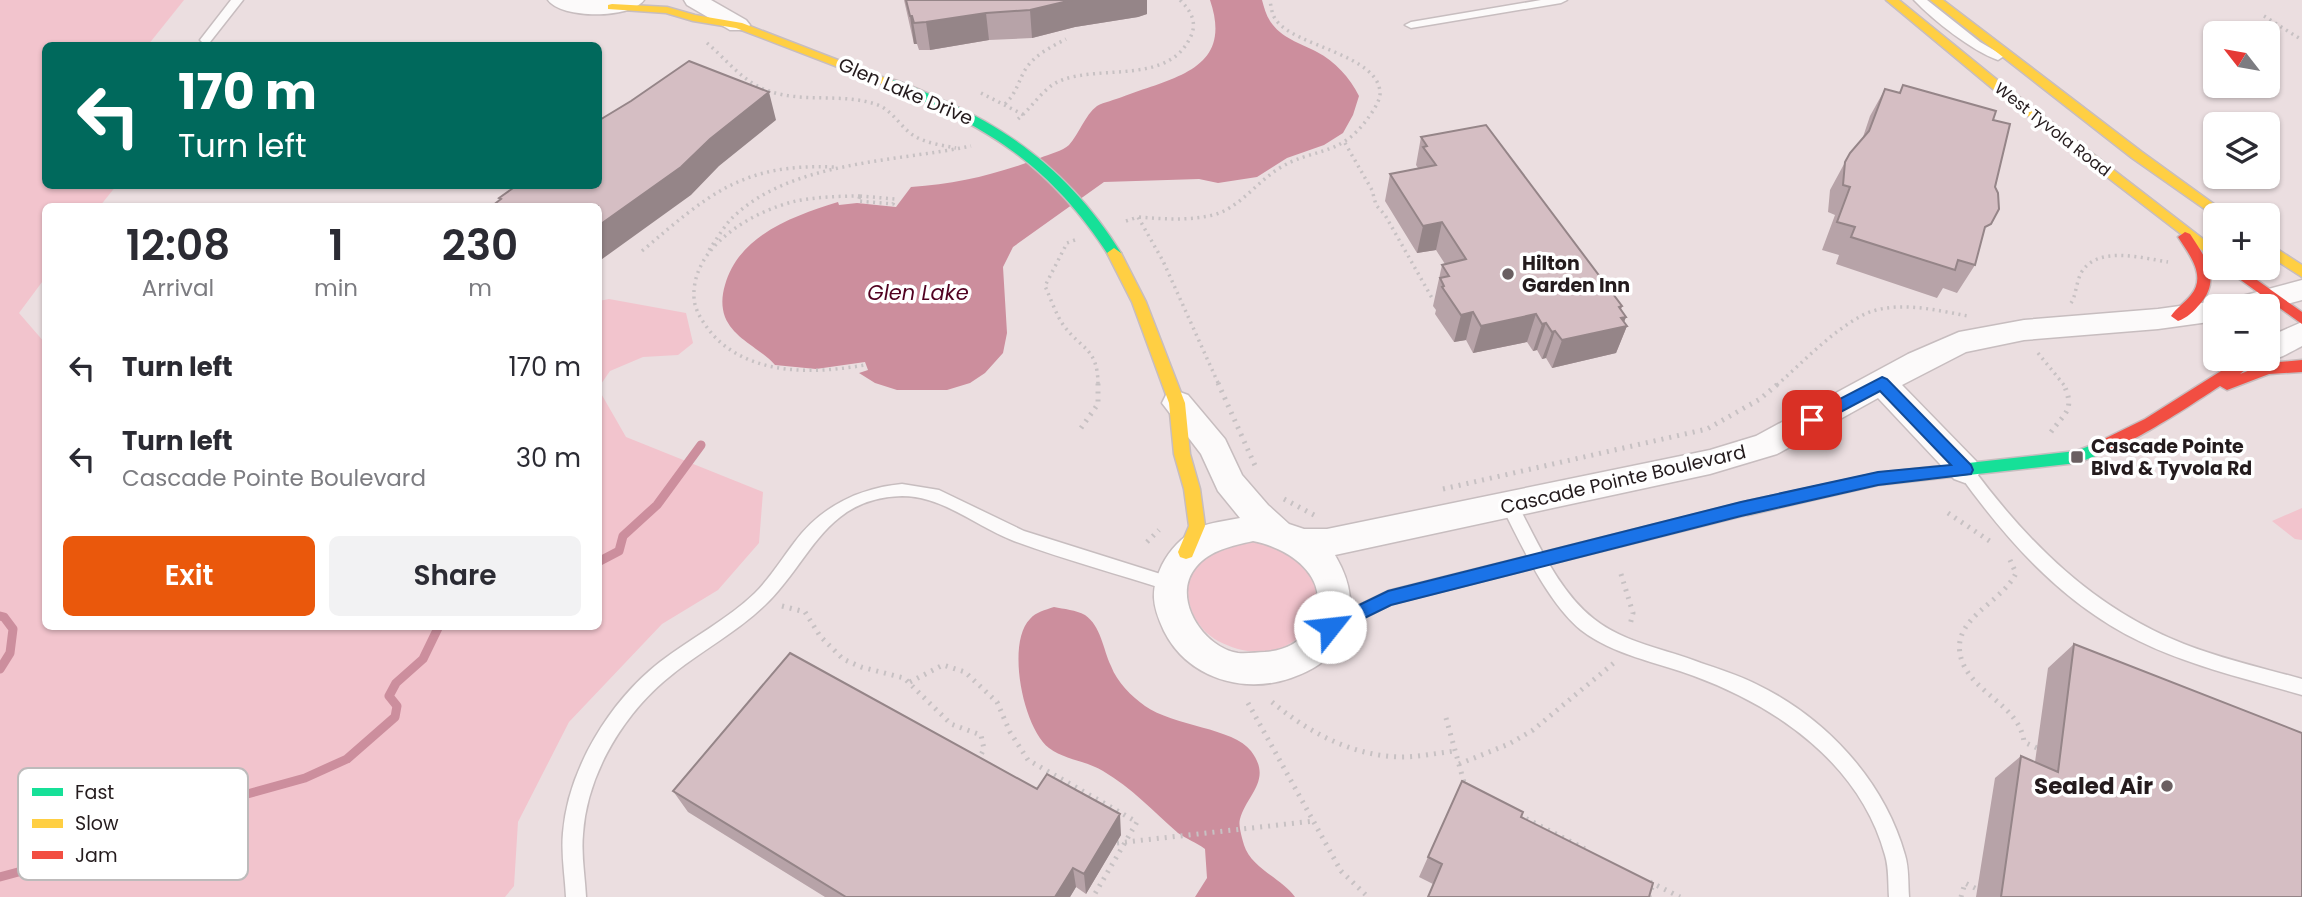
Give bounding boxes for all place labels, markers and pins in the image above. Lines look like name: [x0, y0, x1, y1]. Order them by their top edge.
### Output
place label: Hilton Garden Inn: [1522, 250, 1630, 299]
marker: Hilton Garden Inn: [1500, 266, 1516, 282]
pin: [1782, 390, 1842, 450]
place label: Cascade Pointe Blvd & Tyvola Rd: [2091, 433, 2252, 482]
marker: Cascade Pointe Blvd & Tyvola Rd: [2069, 449, 2085, 465]
place label: Sealed Air: [2034, 770, 2153, 802]
marker: Sealed Air: [2159, 778, 2175, 794]

